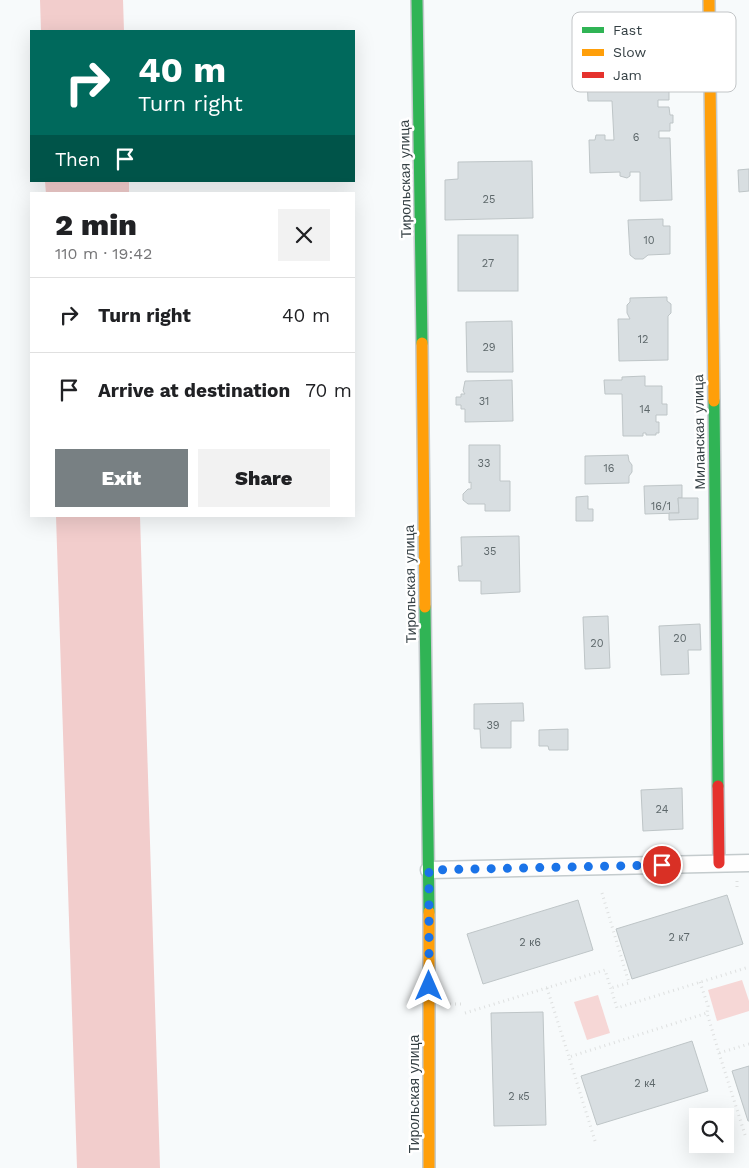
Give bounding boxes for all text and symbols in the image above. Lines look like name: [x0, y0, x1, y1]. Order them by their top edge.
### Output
legend: [572, 12, 736, 92]
text: Fast: [613, 22, 642, 38]
text: Slow: [613, 44, 646, 60]
text: 40 m: [138, 49, 226, 91]
icon: right: [55, 50, 120, 115]
text: Jam: [613, 67, 642, 83]
text: Turn right: [138, 91, 243, 116]
street label: Тирольская улица: [396, 119, 414, 238]
house number: 6: [633, 131, 640, 144]
icon: arrive: [111, 145, 139, 173]
text: Then: [55, 148, 101, 171]
house number: 25: [483, 193, 495, 206]
text: 2 min: [55, 207, 137, 242]
button: close: [278, 209, 330, 261]
house number: 10: [643, 234, 655, 247]
text: 110 m · 19:42: [55, 244, 152, 263]
house number: 27: [482, 257, 494, 270]
icon: right: [55, 301, 83, 329]
text: Turn right: [98, 304, 191, 327]
text: 40 m: [282, 304, 330, 327]
house number: 12: [638, 333, 648, 346]
house number: 29: [482, 341, 496, 354]
street label: Миланская улица: [690, 374, 708, 490]
icon: arrive: [55, 376, 83, 404]
text: Arrive at destination: [98, 379, 290, 402]
text: 70 m: [305, 379, 352, 402]
house number: 31: [479, 395, 489, 408]
house number: 14: [639, 403, 651, 416]
button: Exit: [55, 449, 188, 507]
button: Share: [198, 449, 330, 507]
house number: 33: [478, 457, 490, 470]
house number: 16: [604, 462, 615, 475]
house number: 16/1: [651, 500, 671, 513]
street label: Тирольская улица: [401, 524, 419, 643]
house number: 35: [484, 545, 496, 558]
house number: 20: [673, 632, 687, 645]
house number: 20: [590, 637, 604, 650]
house number: 39: [486, 719, 500, 732]
house number: 24: [656, 803, 669, 816]
pin: [641, 844, 683, 886]
icon: arrive: [648, 851, 676, 879]
house number: 2 к7: [668, 931, 690, 944]
house number: 2 к6: [519, 936, 541, 949]
position arrow: [402, 959, 454, 1011]
street label: Тирольская улица: [406, 1035, 422, 1153]
house number: 2 к4: [634, 1077, 656, 1090]
house number: 2 к5: [508, 1090, 530, 1103]
map controls: [689, 1108, 734, 1153]
button: search: [689, 1108, 734, 1153]

